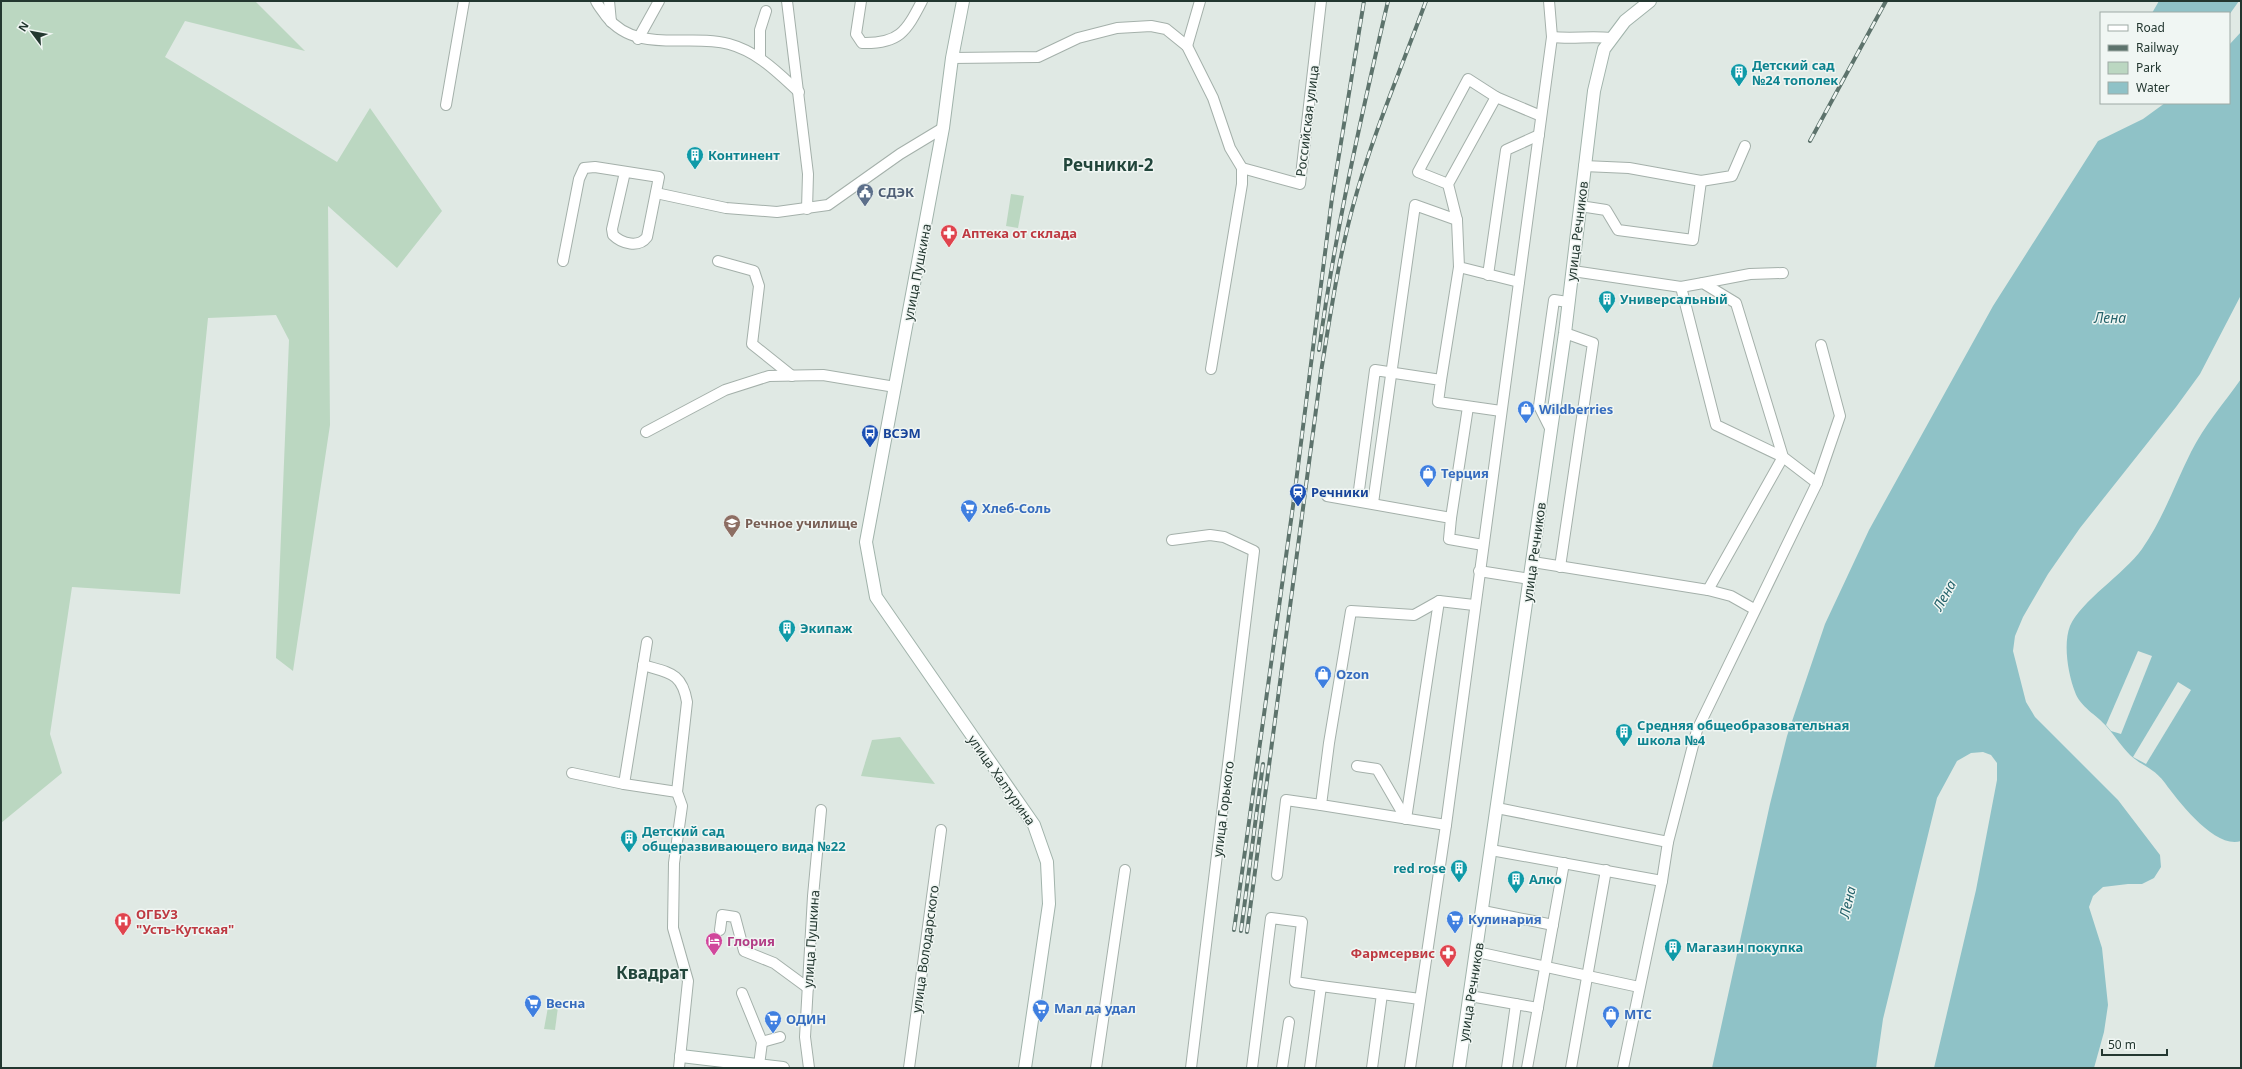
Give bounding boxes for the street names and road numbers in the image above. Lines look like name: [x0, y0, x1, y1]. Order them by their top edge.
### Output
street label: Российская улица: [1291, 64, 1323, 178]
street label: улица Речников: [1562, 180, 1592, 282]
street label: улица Пушкина: [899, 222, 935, 322]
street label: улица Речников: [1518, 501, 1550, 603]
street label: улица Халтурина: [964, 731, 1040, 829]
street label: улица Горького: [1208, 760, 1238, 858]
street label: улица Володарского: [907, 884, 943, 1014]
street label: улица Пушкина: [799, 889, 823, 989]
street label: улица Речников: [1454, 941, 1488, 1043]

